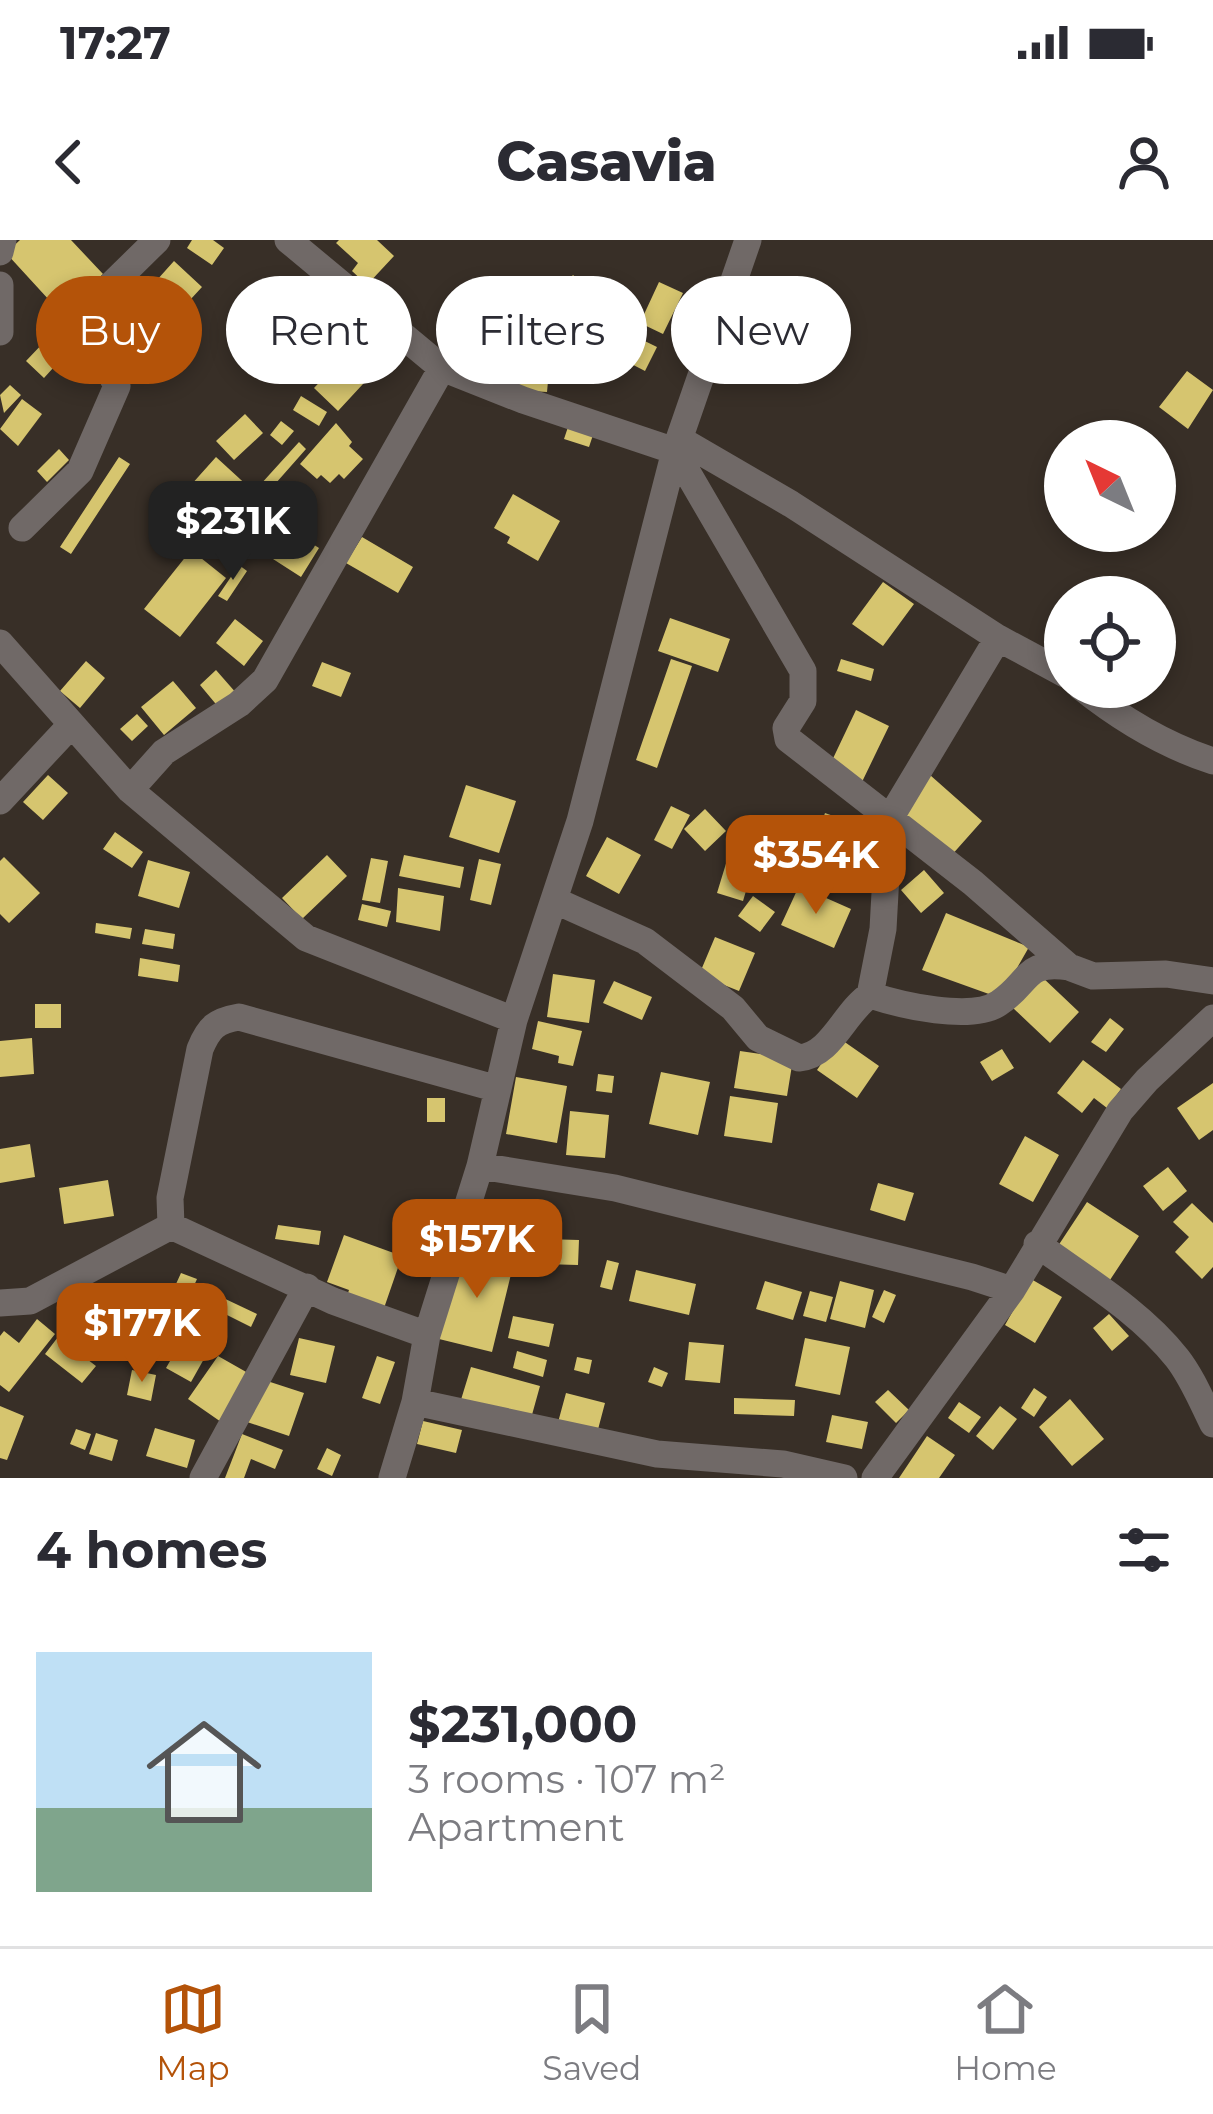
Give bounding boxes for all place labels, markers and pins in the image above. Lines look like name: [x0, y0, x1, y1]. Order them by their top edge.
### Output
pin: $231K: [149, 481, 317, 583]
pin: $354K: [732, 815, 900, 917]
pin: $157K: [393, 1199, 561, 1301]
pin: $177K: [58, 1283, 226, 1385]

